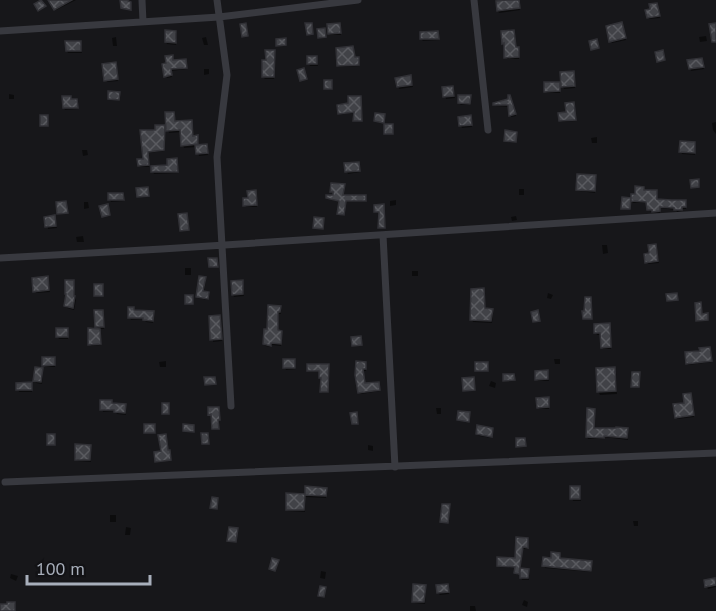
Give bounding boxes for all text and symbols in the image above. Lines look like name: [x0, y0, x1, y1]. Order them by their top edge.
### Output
scale bar: [27, 548, 150, 586]
text: 100 m: [36, 557, 85, 580]

